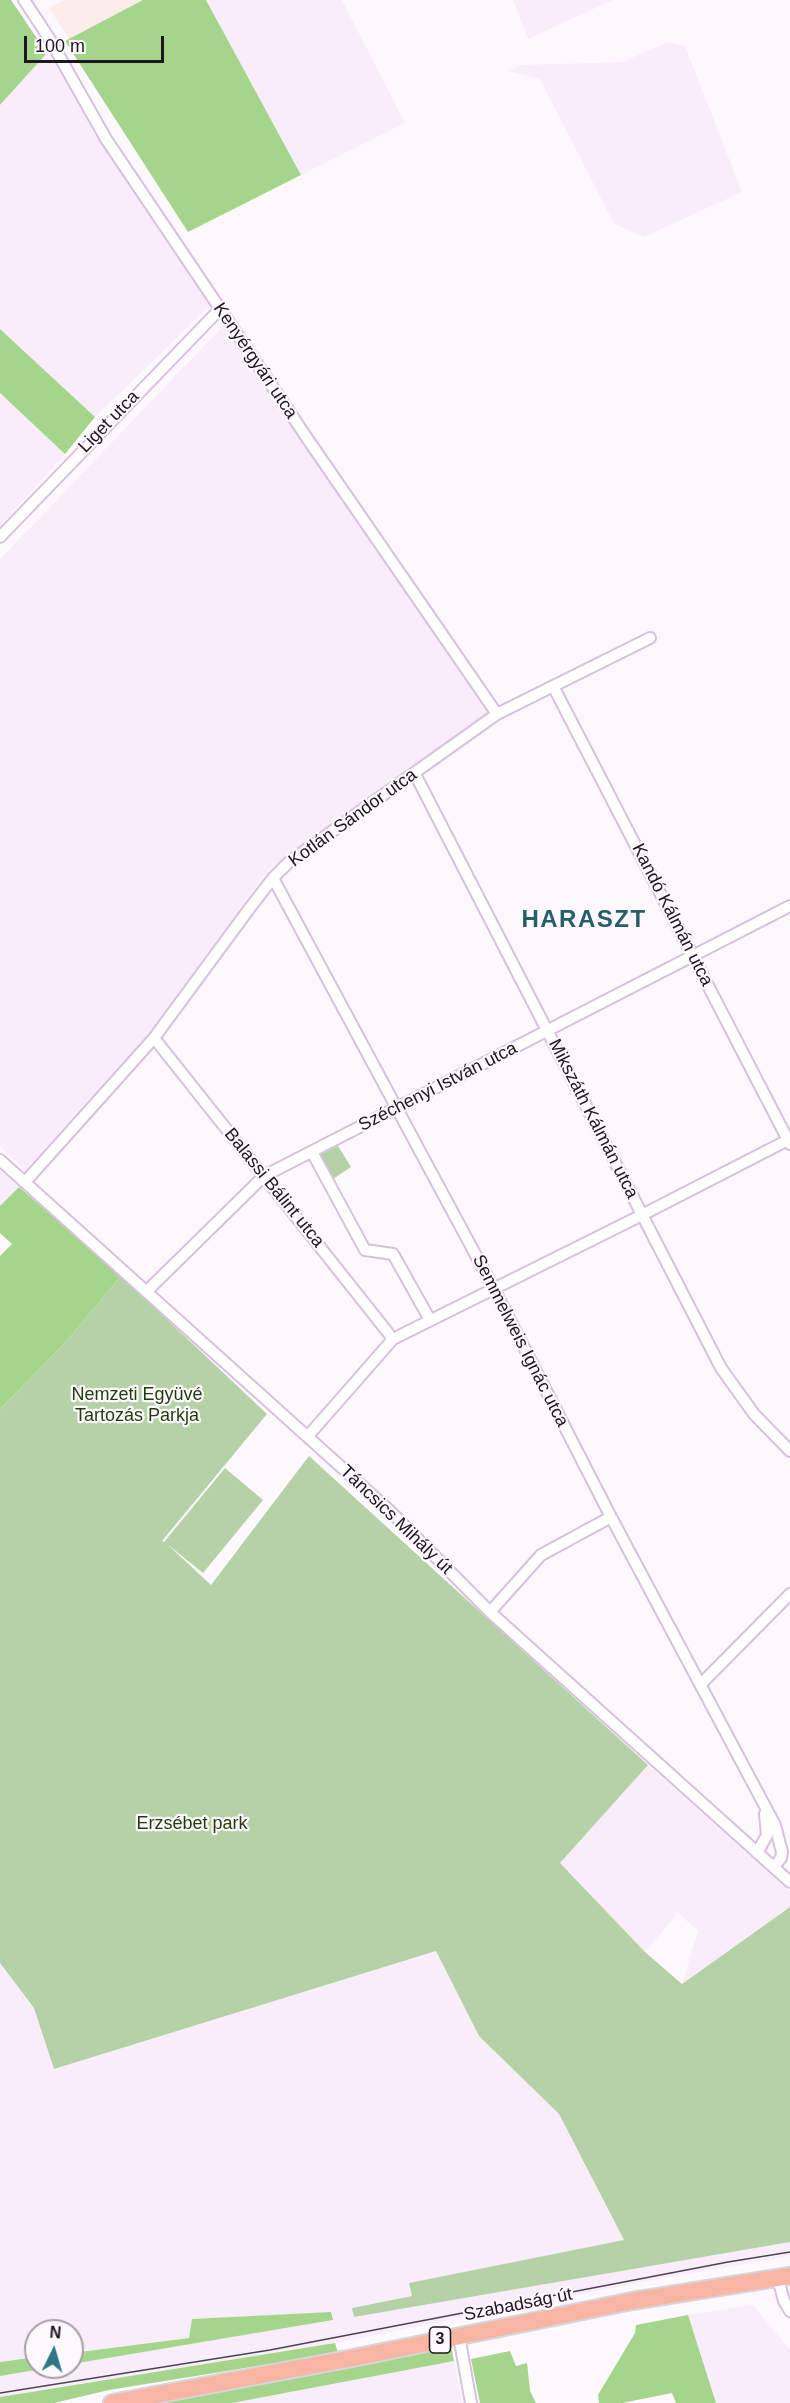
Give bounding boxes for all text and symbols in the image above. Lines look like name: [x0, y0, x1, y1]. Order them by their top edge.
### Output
scale bar: [27, 24, 166, 62]
text: 100 m: [35, 36, 85, 56]
street label: Kenyérgyári utca: [208, 299, 302, 423]
street label: Liget utca: [74, 386, 144, 458]
street label: Kotlán Sándor utca: [285, 764, 421, 872]
street label: Kandó Kálmán utca: [627, 840, 717, 990]
district label: HARASZT: [521, 906, 647, 934]
street label: Mikszáth Kálmán utca: [543, 1036, 643, 1202]
street label: Széchenyi István utca: [355, 1038, 521, 1136]
street label: Balassi Bálint utca: [219, 1124, 329, 1252]
street label: Semmelweis Ignác utca: [467, 1251, 573, 1431]
park label: Nemzeti Együvé Tartozás Parkja: [71, 1384, 203, 1426]
street label: Táncsics Mihály út: [335, 1461, 457, 1579]
park label: Erzsébet park: [136, 1813, 248, 1835]
street label: Szabadság út: [462, 2284, 574, 2326]
north arrow: [24, 2319, 84, 2379]
text: N: [49, 2324, 62, 2342]
road number: 3: [430, 2327, 450, 2353]

